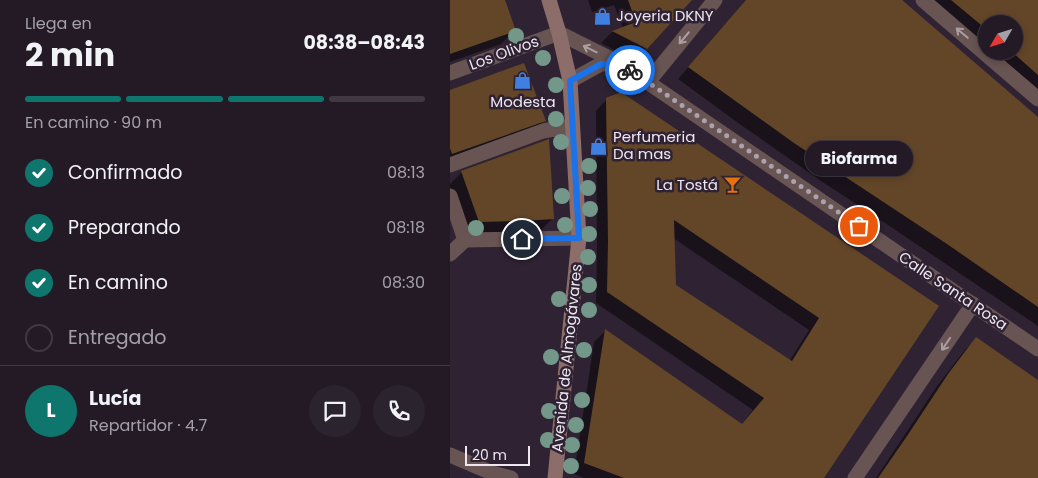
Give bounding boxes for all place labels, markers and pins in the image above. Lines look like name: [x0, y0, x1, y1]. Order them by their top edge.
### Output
place label: Joyeria DKNY: [616, 5, 714, 26]
shop icon: Joyeria DKNY: [592, 6, 612, 26]
shop icon: Modesta: [513, 71, 533, 91]
place label: Modesta: [490, 91, 556, 112]
place label: Perfumeria Da mas: [613, 126, 695, 164]
shop icon: Perfumeria Da mas: [589, 136, 609, 156]
callout: Biofarma: [805, 141, 913, 176]
place label: La Tostá: [656, 174, 718, 195]
bar icon: La Tostá: [722, 175, 742, 195]
pin: [838, 205, 880, 247]
pin: [501, 218, 543, 260]

